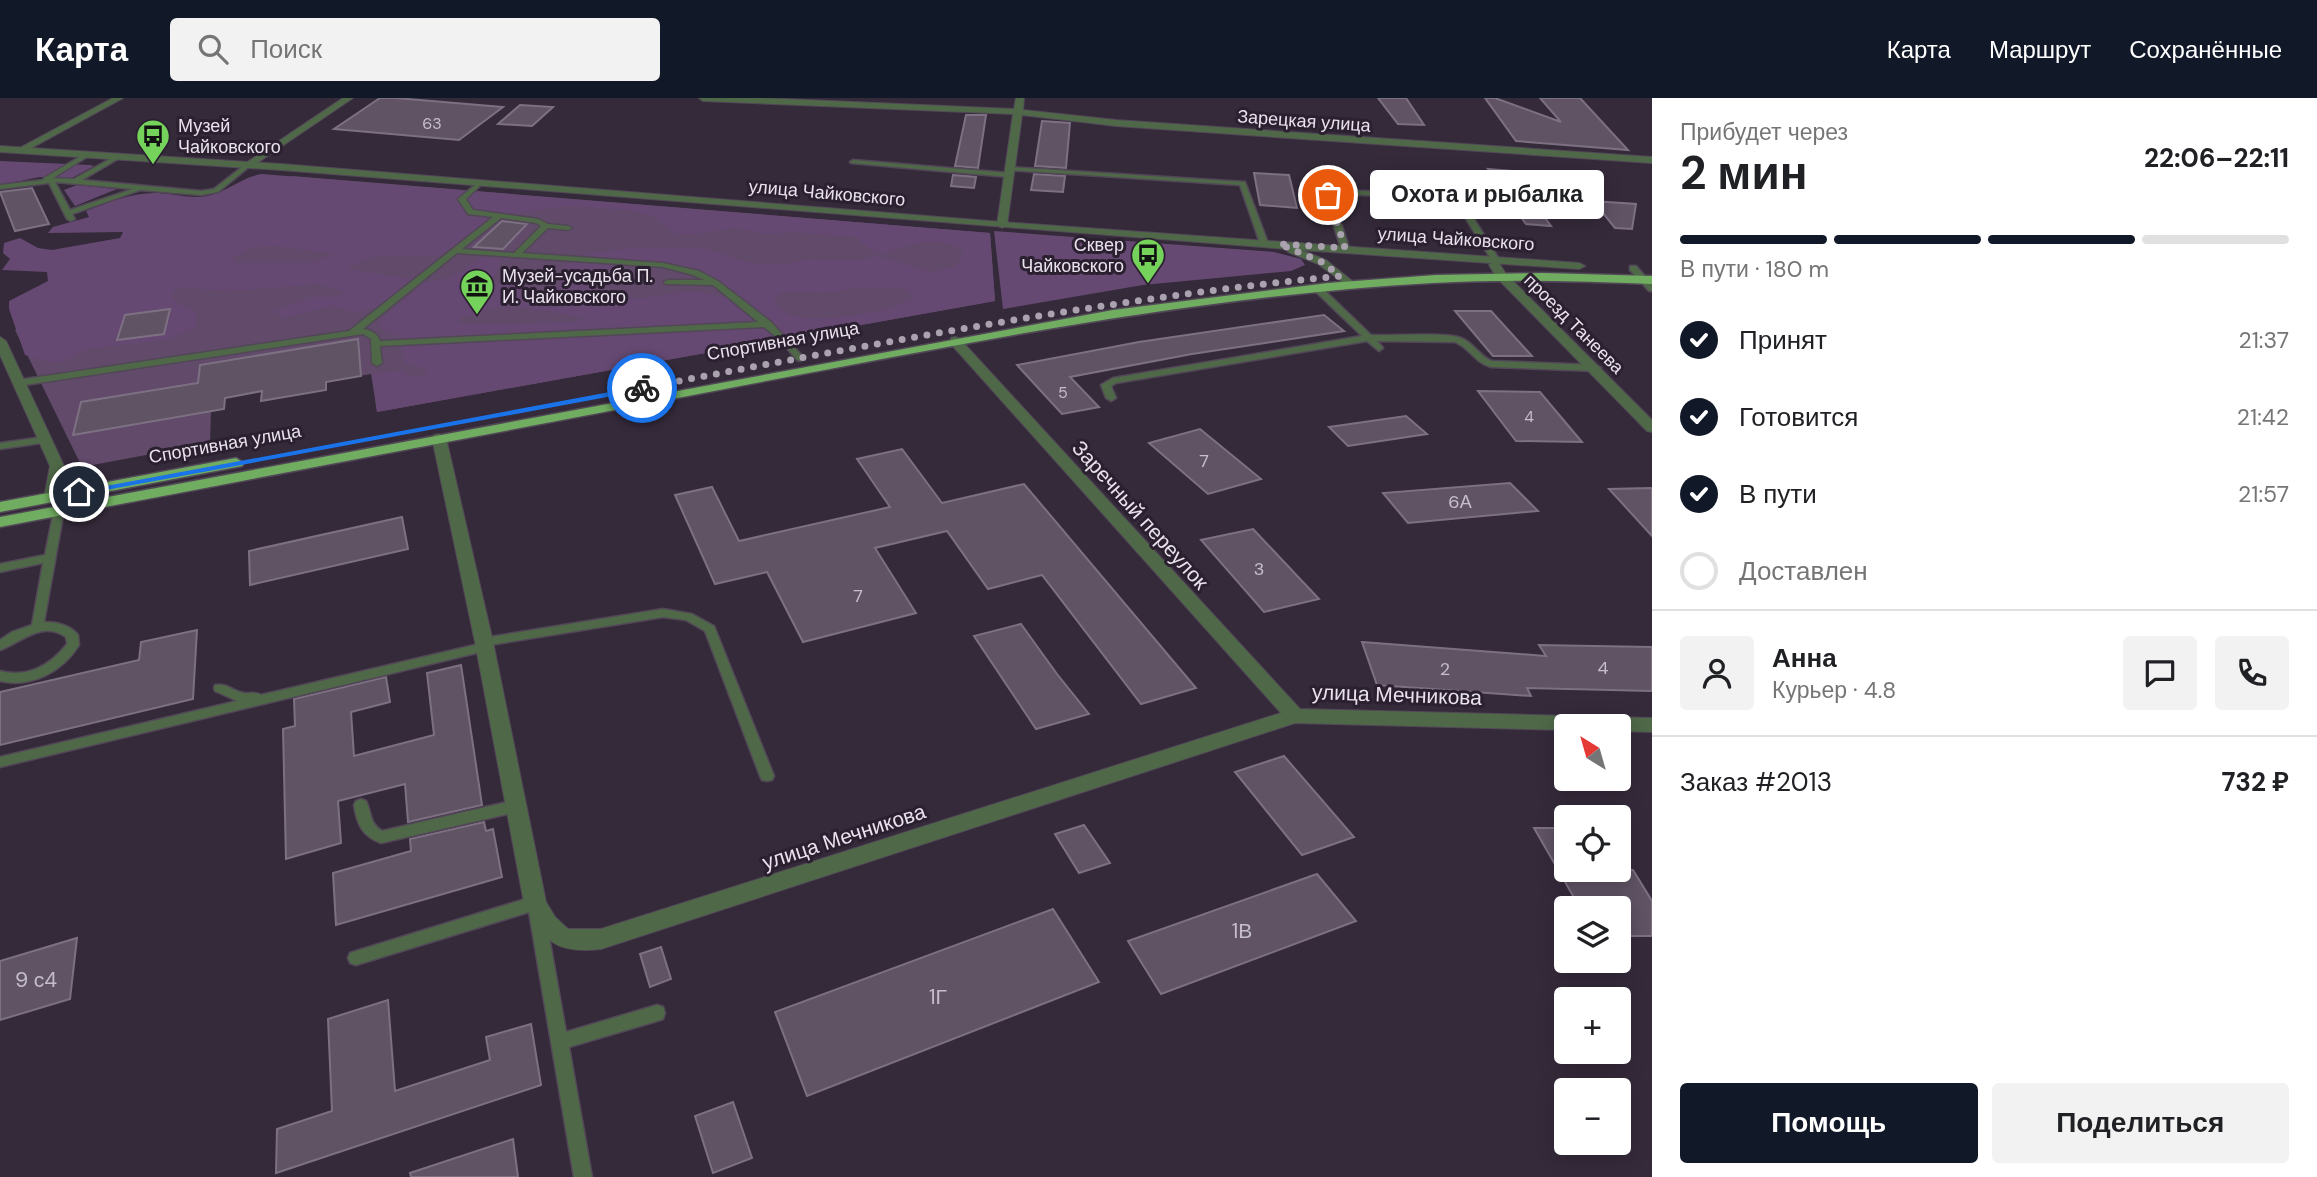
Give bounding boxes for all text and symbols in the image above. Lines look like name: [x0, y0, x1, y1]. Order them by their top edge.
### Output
search box: [170, 18, 660, 81]
text: Карта: [35, 28, 128, 71]
icon: search: [194, 30, 232, 68]
text: Поиск: [250, 32, 322, 66]
text: Карта: [1887, 34, 1951, 65]
text: Маршрут: [1989, 34, 2091, 65]
text: Сохранённые: [2129, 34, 2282, 65]
street label: Зарецкая улица: [1237, 104, 1372, 138]
house number: 63: [422, 113, 442, 134]
place label: Музей Чайковского: [178, 114, 281, 159]
bus stop icon: Музей Чайковского: [134, 117, 172, 166]
text: Прибудет через: [1680, 117, 1848, 147]
text: 22:06–22:11: [2144, 141, 2289, 175]
text: 2 мин: [1680, 143, 1807, 203]
pin: [1298, 165, 1358, 225]
callout: Охота и рыбалка: [1370, 170, 1604, 220]
street label: улица Чайковского: [748, 174, 906, 212]
icon: bag: [1309, 176, 1347, 214]
text: Охота и рыбалка: [1391, 179, 1583, 209]
street label: улица Чайковского: [1377, 222, 1535, 256]
place label: Сквер Чайковского: [1021, 233, 1124, 278]
bus stop icon: Сквер Чайковского: [1129, 236, 1167, 285]
text: В пути · 180 m: [1680, 254, 1829, 284]
place label: Музей-усадьба П. И. Чайковского: [502, 264, 653, 309]
museum icon: Музей-усадьба П. И. Чайковского: [458, 267, 496, 316]
street label: проезд Танеева: [1519, 269, 1630, 380]
street label: Спортивная улица: [705, 316, 862, 366]
icon: check: [1680, 321, 1718, 359]
text: Принят: [1739, 323, 1827, 357]
text: 21:37: [2238, 325, 2289, 355]
courier: [607, 353, 677, 423]
icon: bike: [623, 369, 661, 407]
house number: 5: [1058, 382, 1068, 403]
icon: check: [1680, 398, 1718, 436]
text: Готовится: [1739, 400, 1858, 434]
text: 21:42: [2237, 402, 2289, 432]
house number: 4: [1524, 406, 1534, 427]
street label: Спортивная улица: [147, 419, 304, 469]
street label: Заречный переулок: [1066, 434, 1215, 596]
house number: 7: [1199, 449, 1209, 473]
pin: [49, 462, 109, 522]
icon: home: [60, 473, 98, 511]
icon: check: [1680, 475, 1718, 513]
text: В пути: [1739, 477, 1817, 511]
text: 21:57: [2238, 479, 2289, 509]
house number: 6А: [1448, 490, 1472, 514]
text: Доставлен: [1739, 554, 1868, 588]
house number: 3: [1254, 557, 1264, 581]
house number: 7: [853, 584, 863, 608]
button: person: [1680, 636, 1754, 710]
button: chat: [2123, 636, 2197, 710]
button: phone: [2215, 636, 2289, 710]
text: Анна: [1772, 641, 1837, 675]
house number: 4: [1598, 656, 1609, 680]
house number: 2: [1440, 657, 1450, 681]
text: Курьер · 4.8: [1772, 675, 1896, 705]
street label: улица Мечникова: [1312, 678, 1483, 712]
north arrow: [1554, 714, 1631, 791]
map controls: [1554, 714, 1631, 1155]
text: Заказ #2013: [1680, 765, 1832, 799]
text: 732 ₽: [2222, 765, 2289, 799]
street label: улица Мечникова: [759, 797, 929, 877]
button: locate: [1554, 805, 1631, 882]
button: layers: [1554, 896, 1631, 973]
house number: 1В: [1232, 917, 1252, 945]
house number: 9 с4: [15, 966, 57, 994]
house number: 1Г: [929, 983, 947, 1011]
button: +: [1554, 987, 1631, 1064]
button: −: [1554, 1078, 1631, 1155]
button: Помощь: [1680, 1083, 1978, 1163]
button: Поделиться: [1992, 1083, 2289, 1163]

